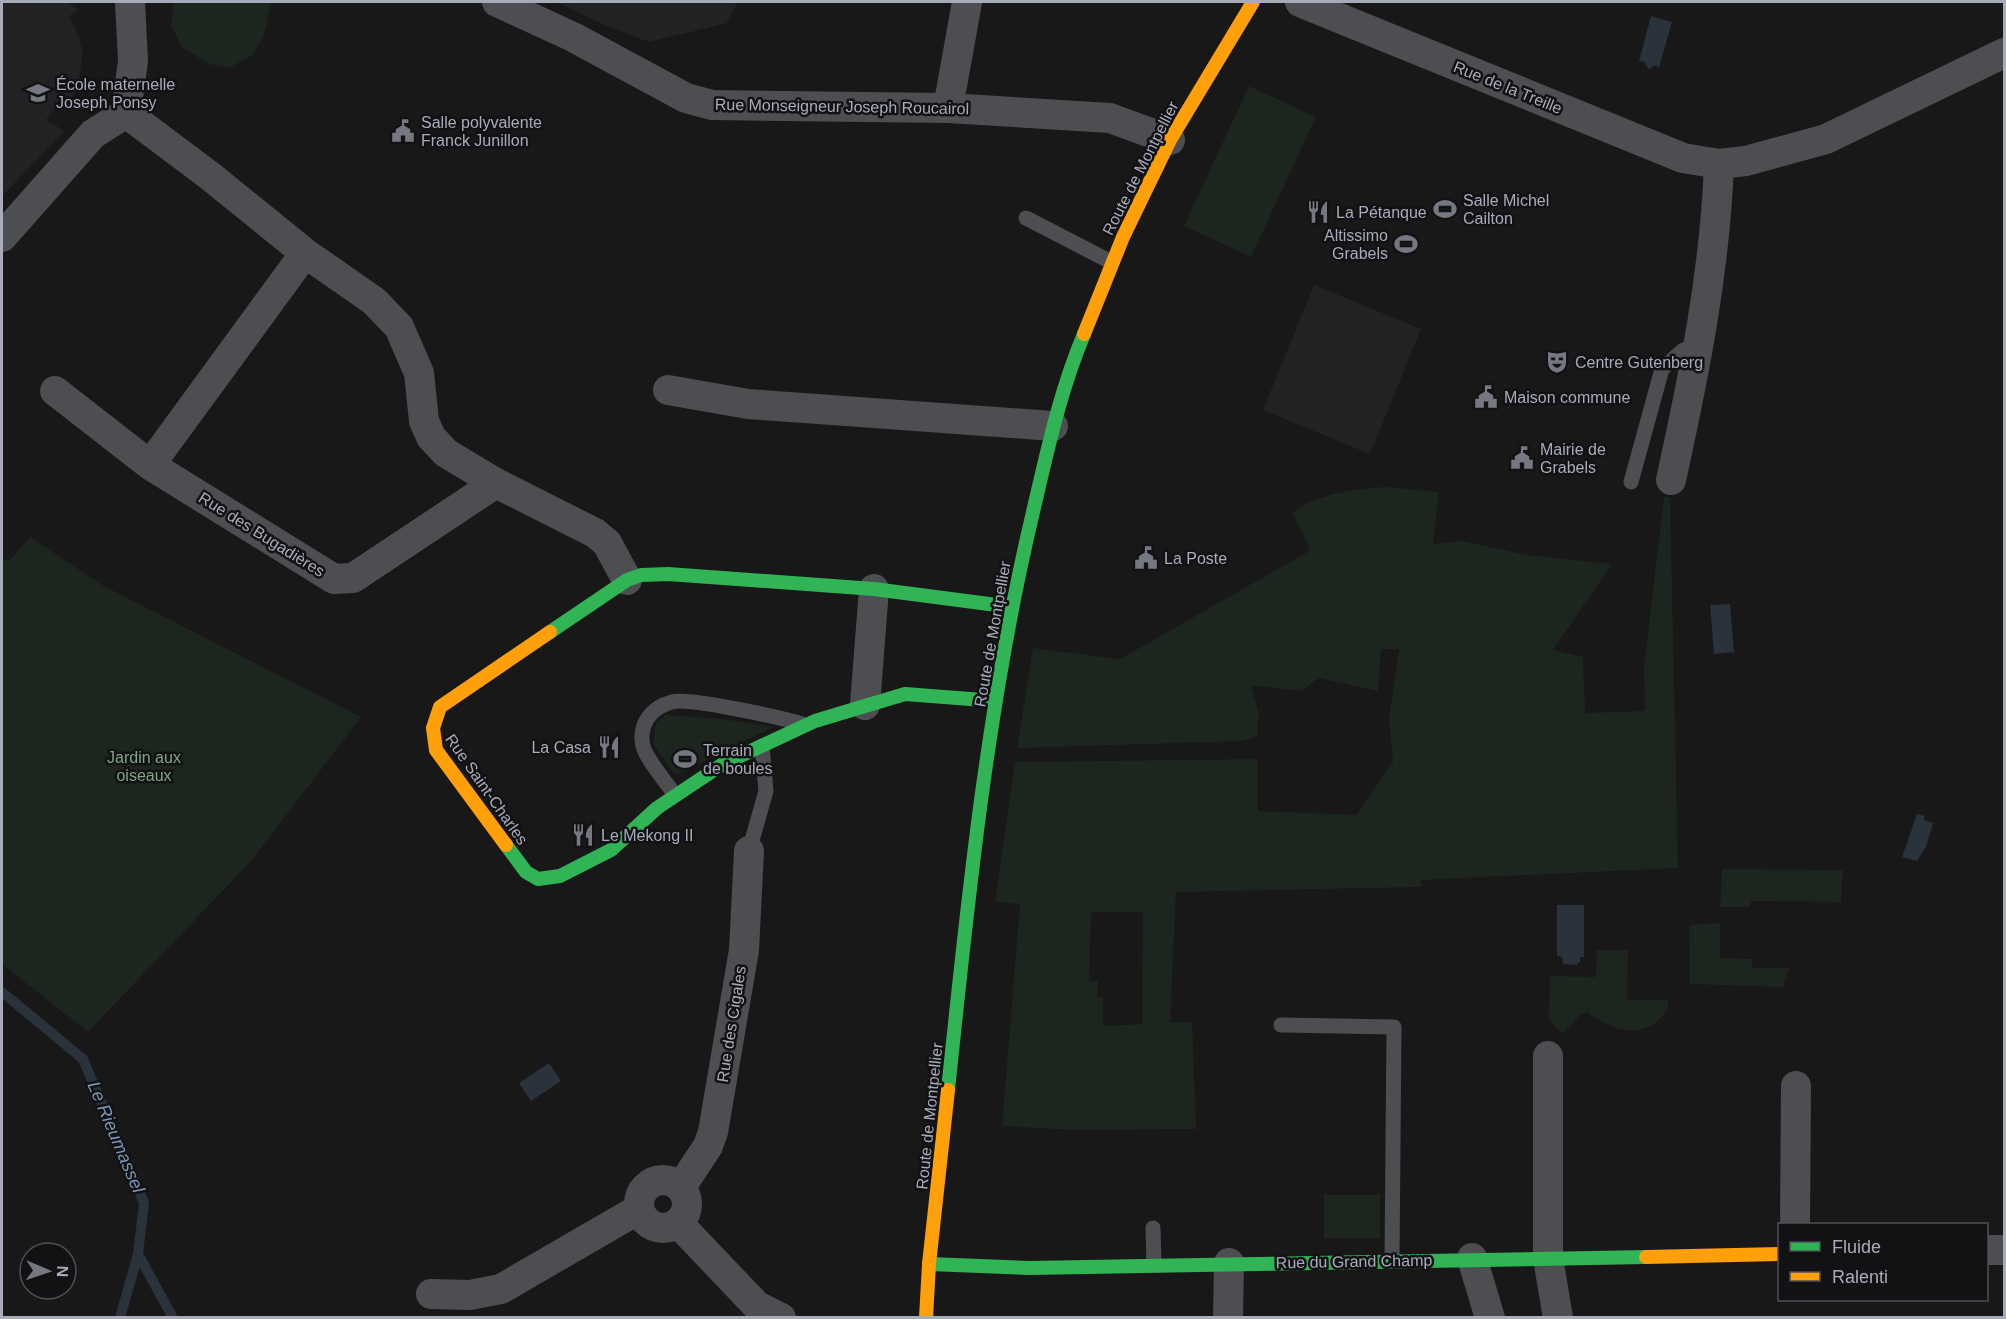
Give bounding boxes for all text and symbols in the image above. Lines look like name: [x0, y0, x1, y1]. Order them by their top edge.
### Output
street label: Rue de la Treille: [1451, 58, 1565, 117]
place label: École maternelle Joseph Ponsy: [56, 75, 175, 111]
school or university icon: École maternelle Joseph Ponsy: [25, 80, 51, 106]
street label: Rue Monseigneur Joseph Roucairol: [715, 96, 969, 117]
street label: Route de Montpellier: [1099, 98, 1182, 238]
place label: Salle polyvalente Franck Junillon: [421, 114, 542, 149]
public building icon: Salle polyvalente Franck Junillon: [390, 118, 416, 144]
place label: Salle Michel Cailton: [1463, 192, 1549, 227]
sports icon: Salle Michel Cailton: [1432, 196, 1458, 222]
restaurant icon: La Pétanque: [1305, 199, 1331, 225]
place label: La Pétanque: [1336, 204, 1427, 221]
place label: Altissimo Grabels: [1324, 227, 1388, 262]
sports icon: Altissimo Grabels: [1393, 231, 1419, 257]
theatre icon: Centre Gutenberg: [1544, 349, 1570, 375]
place label: Centre Gutenberg: [1575, 354, 1703, 371]
public building icon: Maison commune: [1473, 384, 1499, 410]
place label: Maison commune: [1504, 389, 1630, 406]
place label: Mairie de Grabels: [1540, 441, 1606, 476]
public building icon: Mairie de Grabels: [1509, 445, 1535, 471]
street label: Rue des Bugadières: [196, 489, 328, 580]
public building icon: La Poste: [1133, 545, 1159, 571]
place label: La Poste: [1164, 550, 1227, 567]
street label: Route de Montpellier: [971, 559, 1014, 708]
street label: Rue Saint-Charles: [442, 731, 531, 848]
restaurant icon: La Casa: [596, 734, 622, 760]
place label: La Casa: [531, 739, 591, 756]
place label: Terrain de boules: [703, 742, 772, 777]
sports icon: Terrain de boules: [672, 746, 698, 772]
park label: Jardin aux oiseaux: [107, 749, 181, 784]
restaurant icon: Le Mekong II: [570, 822, 596, 848]
place label: Le Mekong II: [601, 827, 694, 844]
street label: Rue des Cigales: [714, 965, 749, 1083]
street label: Route de Montpellier: [913, 1041, 946, 1190]
water label: Le Rieumassel: [84, 1078, 149, 1197]
legend: [1778, 1223, 1988, 1301]
text: Fluide: [1832, 1237, 1881, 1257]
north arrow: [18, 1241, 78, 1301]
street label: Rue du Grand Champ: [1276, 1252, 1433, 1271]
text: N: [54, 1265, 71, 1278]
text: Ralenti: [1832, 1267, 1888, 1287]

